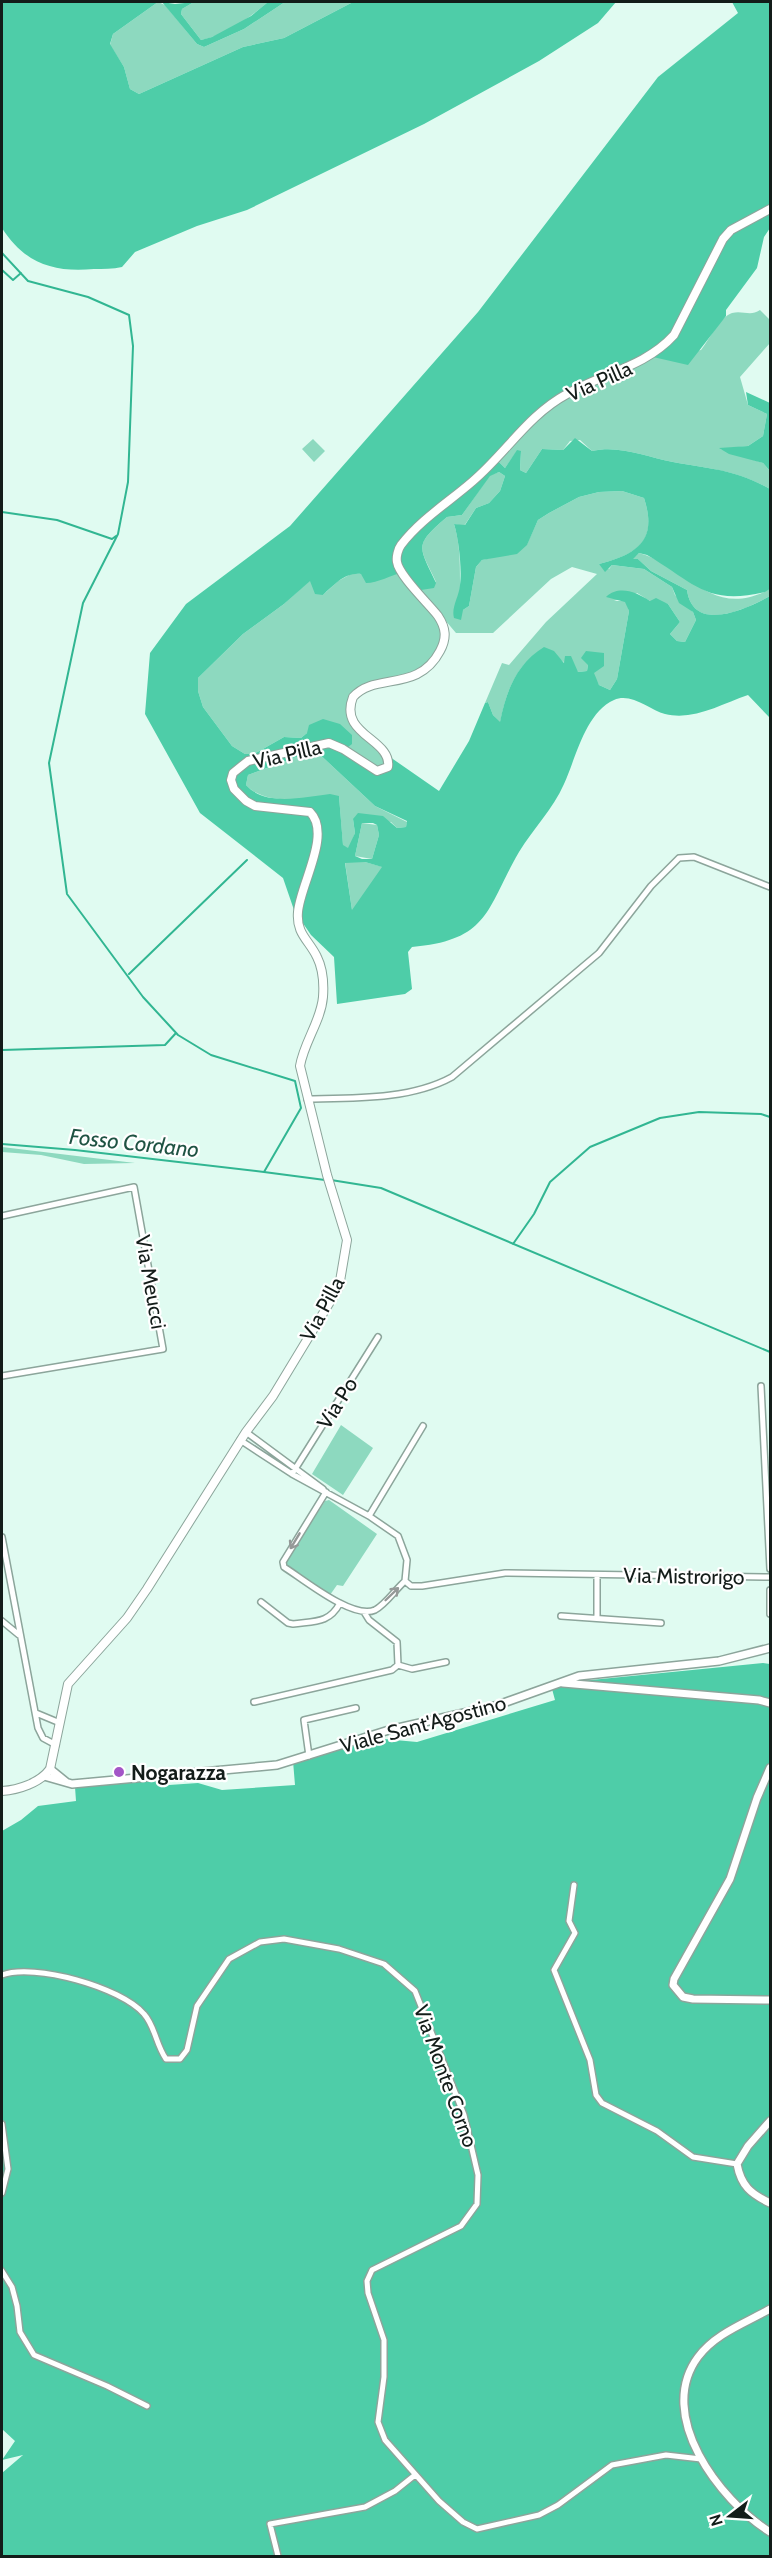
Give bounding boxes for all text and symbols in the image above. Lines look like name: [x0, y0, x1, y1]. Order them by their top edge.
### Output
street label: Via Pilla: [562, 355, 636, 407]
street label: Via Pilla: [250, 734, 324, 774]
water label: Fosso Cordano: [68, 1123, 200, 1163]
street label: Via Meucci: [130, 1233, 172, 1331]
street label: Via Pilla: [295, 1273, 349, 1345]
street label: Via Po: [311, 1373, 363, 1433]
one-way arrow: [288, 1532, 300, 1549]
street label: Via Mistrorigo: [623, 1562, 745, 1590]
one-way arrow: [384, 1586, 399, 1601]
street label: Viale Sant'Agostino: [337, 1690, 509, 1758]
place label: Nogarazza: [131, 1760, 227, 1785]
marker: Nogarazza: [112, 1765, 126, 1779]
street label: Via Monte Corno: [409, 2001, 483, 2151]
north arrow: [700, 2486, 760, 2546]
text: N: [705, 2512, 727, 2528]

